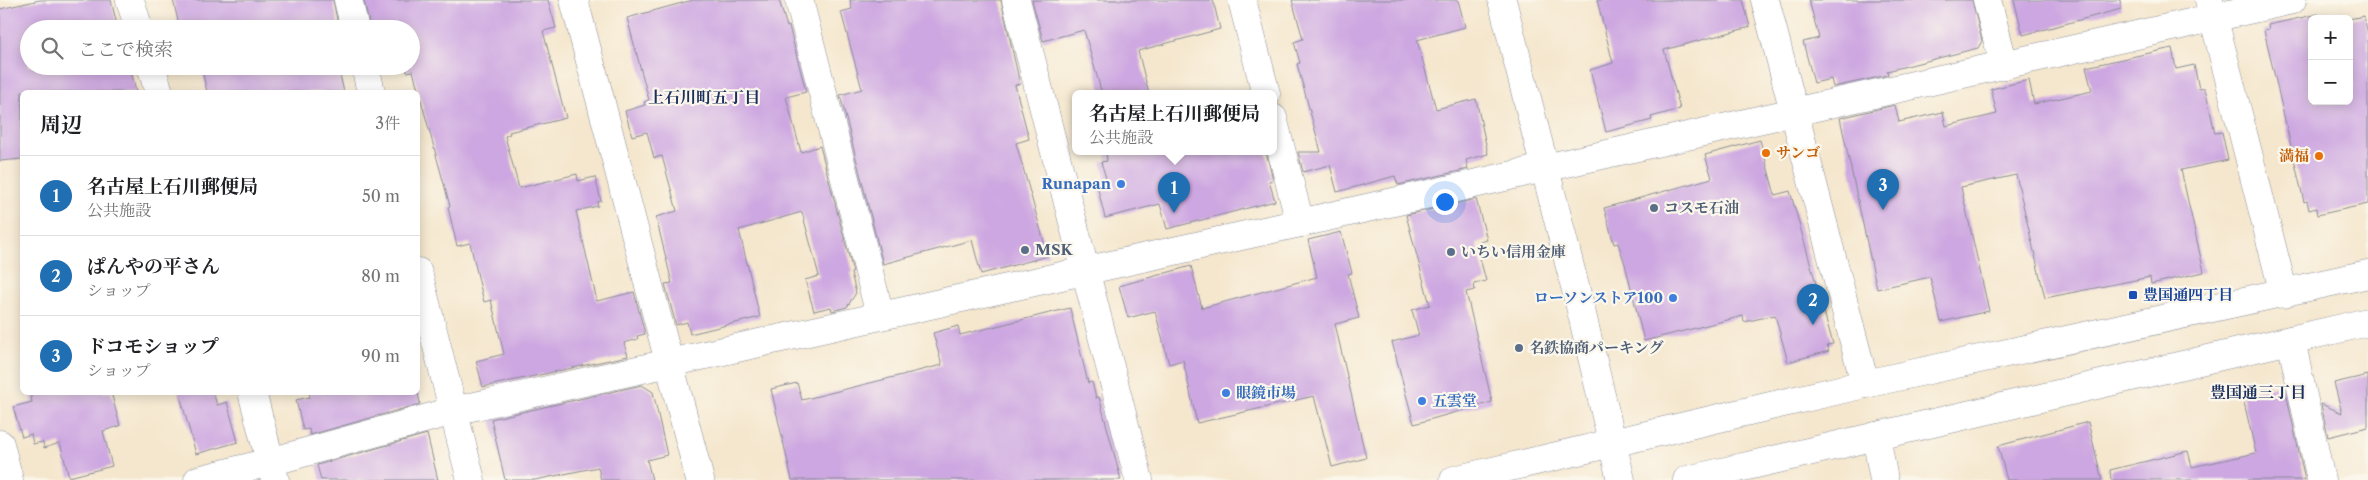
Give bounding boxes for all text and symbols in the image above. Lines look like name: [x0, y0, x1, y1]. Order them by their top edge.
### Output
map controls: [2308, 15, 2353, 105]
button: +: [2308, 15, 2353, 60]
search box: [20, 20, 420, 75]
icon: search: [38, 34, 66, 62]
text: ここで検索: [78, 38, 173, 61]
button: −: [2308, 60, 2353, 105]
district label: 上石川町五丁目: [648, 87, 760, 107]
popup: [1072, 90, 1277, 155]
text: 名古屋上石川郵便局: [1089, 102, 1260, 125]
text: 周辺: [40, 112, 82, 137]
text: 3件: [375, 113, 400, 133]
text: 公共施設: [1089, 127, 1153, 147]
place label: サンゴ: [1776, 143, 1820, 162]
place label: 満福: [2279, 146, 2309, 165]
marker: サンゴ: [1760, 147, 1772, 159]
marker: 満福: [2313, 150, 2325, 162]
pin: 3: [1867, 169, 1899, 210]
pin: 1: [1158, 172, 1190, 213]
place label: Runapan: [1042, 174, 1112, 193]
text: 名古屋上石川郵便局: [87, 175, 258, 198]
marker: Runapan: [1115, 178, 1127, 190]
text: 1: [52, 186, 60, 206]
text: 50 m: [362, 186, 400, 206]
your location: [1432, 189, 1458, 215]
place label: コスモ石油: [1664, 198, 1739, 217]
text: 公共施設: [87, 200, 151, 220]
marker: コスモ石油: [1648, 202, 1660, 214]
place label: MSK: [1035, 240, 1074, 259]
place label: いちい信用金庫: [1461, 242, 1566, 261]
marker: MSK: [1019, 244, 1031, 256]
marker: いちい信用金庫: [1445, 246, 1457, 258]
text: ぱんやの平さん: [87, 255, 220, 278]
text: 2: [51, 266, 61, 286]
text: 80 m: [361, 266, 400, 286]
text: ショップ: [87, 280, 151, 300]
pin: 2: [1797, 284, 1829, 325]
place label: 豊国通四丁目: [2143, 285, 2233, 304]
place label: ローソンストア100: [1534, 288, 1663, 307]
marker: 豊国通四丁目: [2127, 289, 2139, 301]
marker: ローソンストア100: [1667, 292, 1679, 304]
text: ドコモショップ: [87, 335, 219, 358]
place label: 名鉄協商パーキング: [1529, 338, 1664, 357]
marker: 名鉄協商パーキング: [1513, 342, 1525, 354]
text: 3: [51, 346, 61, 366]
text: 90 m: [361, 346, 400, 366]
text: ショップ: [87, 360, 151, 380]
district label: 豊国通三丁目: [2210, 382, 2306, 402]
place label: 眼鏡市場: [1236, 383, 1296, 402]
marker: 眼鏡市場: [1220, 387, 1232, 399]
place label: 五雲堂: [1432, 391, 1477, 410]
marker: 五雲堂: [1416, 395, 1428, 407]

